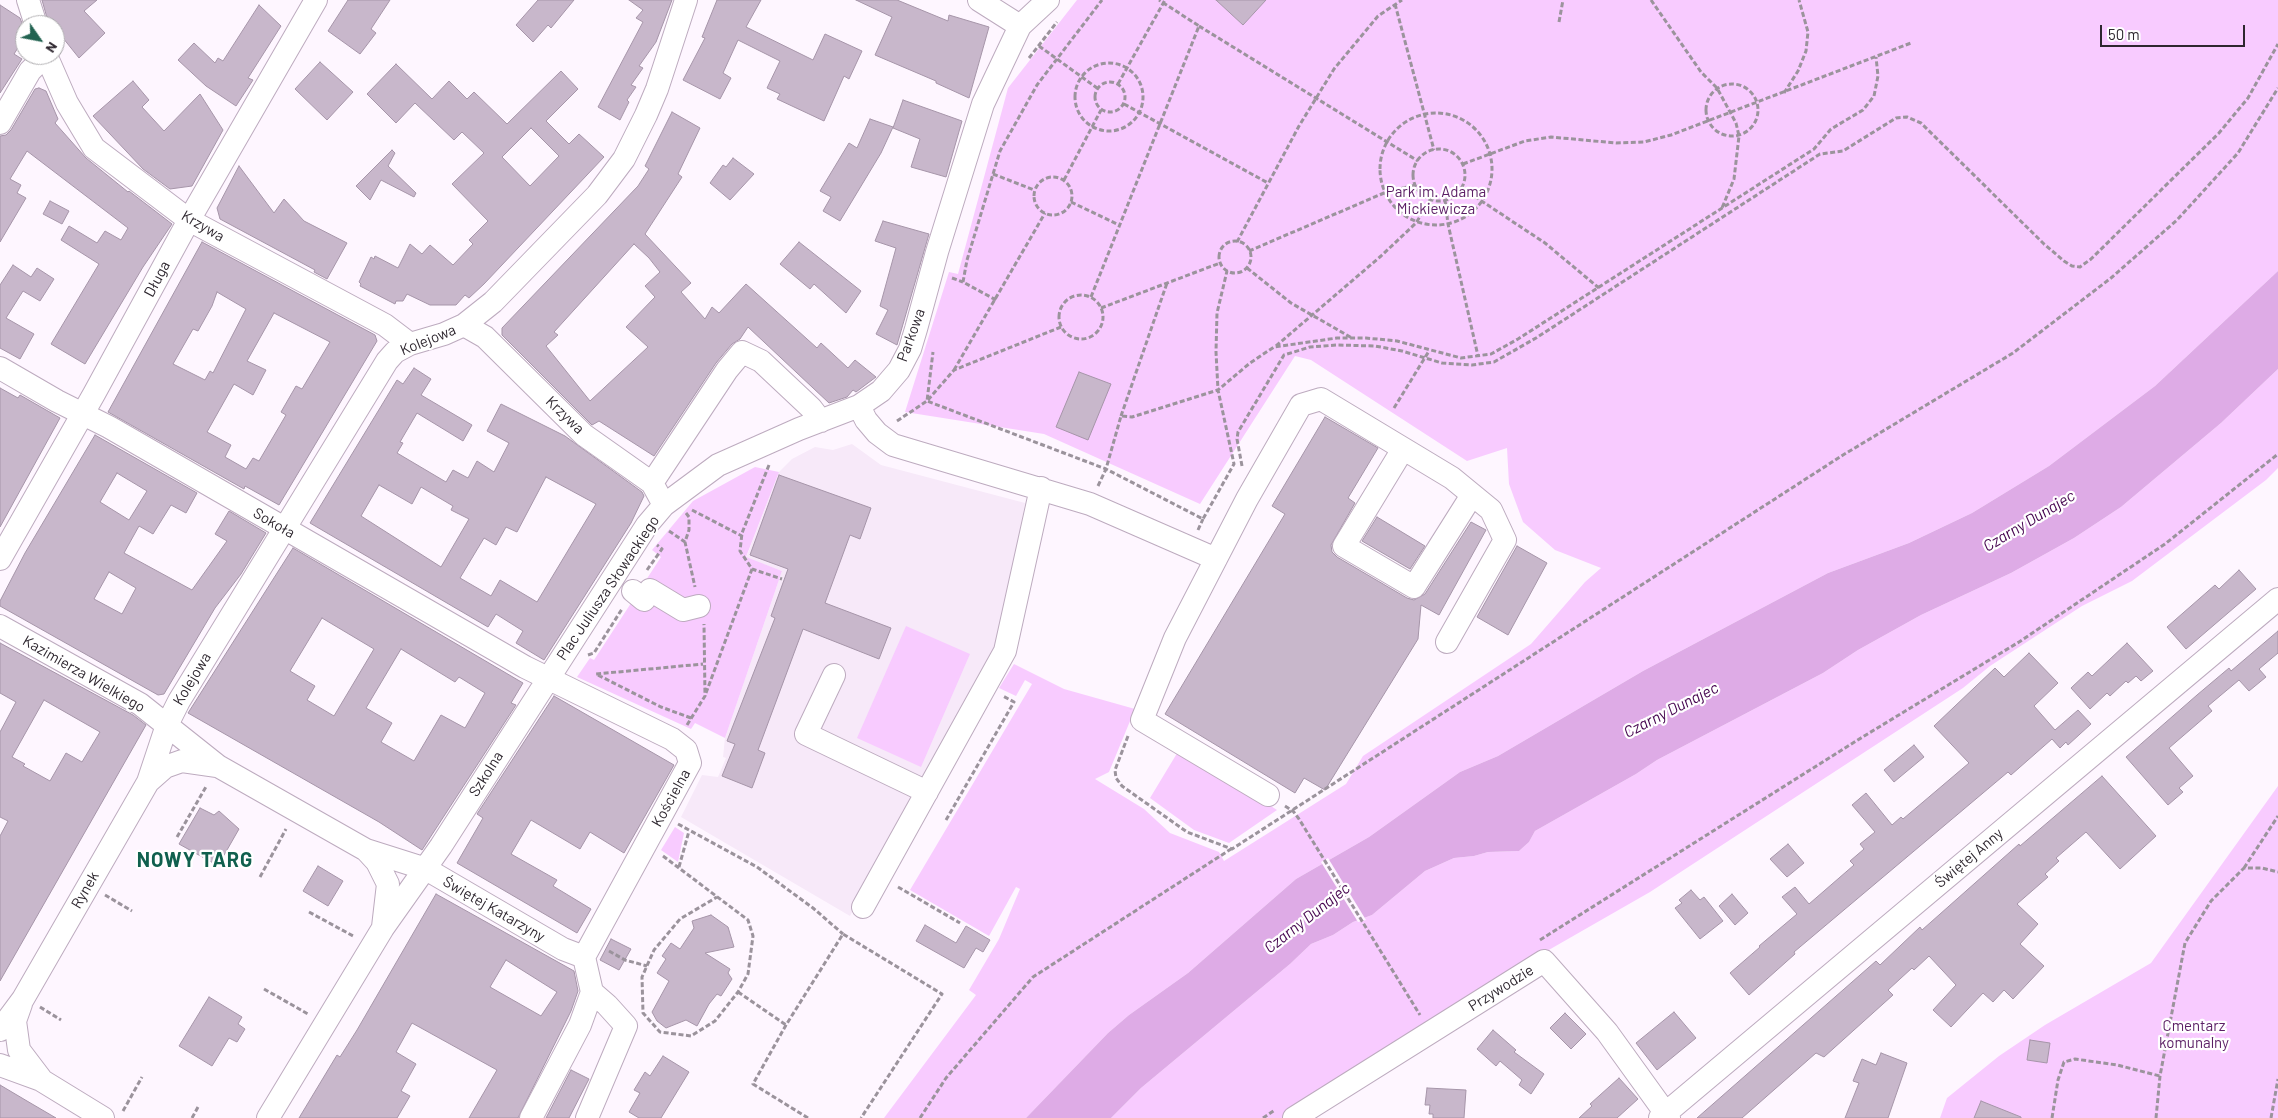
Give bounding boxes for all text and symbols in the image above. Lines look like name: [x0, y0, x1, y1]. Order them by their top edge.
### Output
north arrow: [15, 15, 65, 65]
scale bar: [2103, 15, 2248, 47]
text: 50 m: [2108, 25, 2140, 43]
text: N: [42, 39, 62, 56]
park label: Park im. Adama Mickiewicza: [1386, 183, 1486, 218]
street label: Krzywa: [178, 207, 228, 245]
street label: Długa: [140, 258, 174, 300]
street label: Parkowa: [893, 306, 929, 364]
street label: Kolejowa: [398, 321, 458, 359]
street label: Krzywa: [542, 392, 588, 438]
water label: Czarny Dunajec: [1980, 486, 2078, 556]
street label: Sokoła: [250, 504, 298, 542]
street label: Plac Juliusza Słowackiego: [553, 512, 663, 664]
street label: Kazimierza Wielkiego: [20, 632, 148, 716]
street label: Kolejowa: [169, 649, 215, 709]
water label: Czarny Dunajec: [1620, 678, 1722, 742]
street label: Szkolna: [465, 748, 507, 800]
street label: Kościelna: [648, 766, 694, 830]
street label: Świętej Anny: [1931, 824, 2007, 892]
district label: NOWY TARG: [136, 848, 254, 872]
street label: Rynek: [67, 868, 103, 912]
street label: Świętej Katarzyny: [440, 872, 548, 946]
water label: Czarny Dunajec: [1260, 879, 1354, 957]
street label: Przywodzie: [1465, 961, 1537, 1015]
park label: Cmentarz komunalny: [2159, 1017, 2229, 1052]

